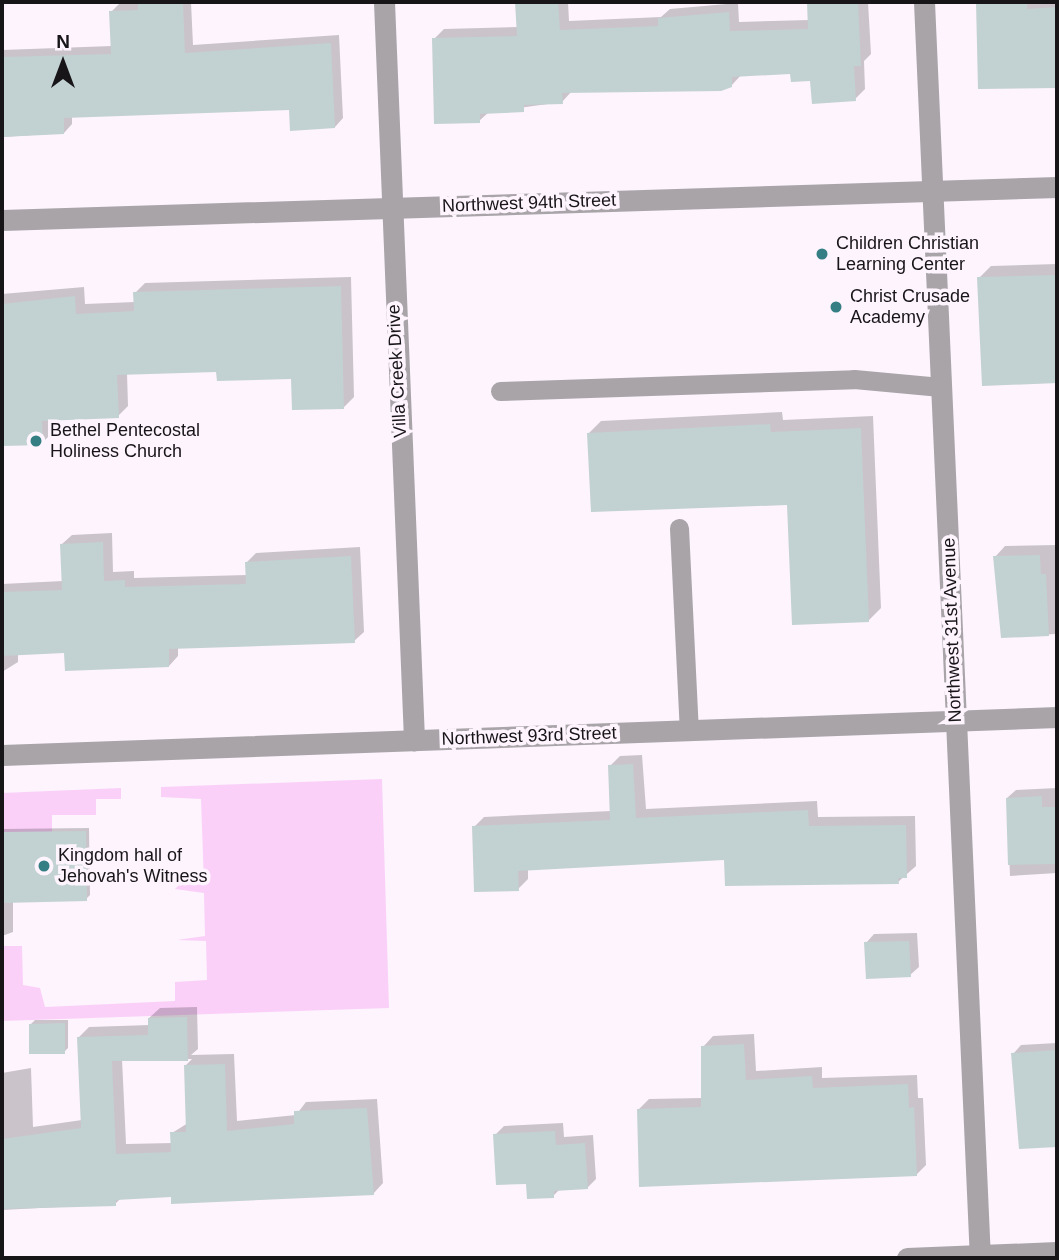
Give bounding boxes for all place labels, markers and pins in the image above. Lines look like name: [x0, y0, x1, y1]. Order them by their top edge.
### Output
place label: Children Christian Learning Center: [836, 233, 979, 276]
marker: Children Christian Learning Center: [814, 246, 830, 262]
place label: Christ Crusade Academy: [850, 286, 970, 328]
marker: Christ Crusade Academy: [828, 299, 844, 315]
place label: Bethel Pentecostal Holiness Church: [50, 420, 200, 462]
marker: Bethel Pentecostal Holiness Church: [28, 433, 44, 449]
place label: Kingdom hall of Jehovah's Witness: [58, 845, 208, 888]
marker: Kingdom hall of Jehovah's Witness: [36, 858, 52, 874]

